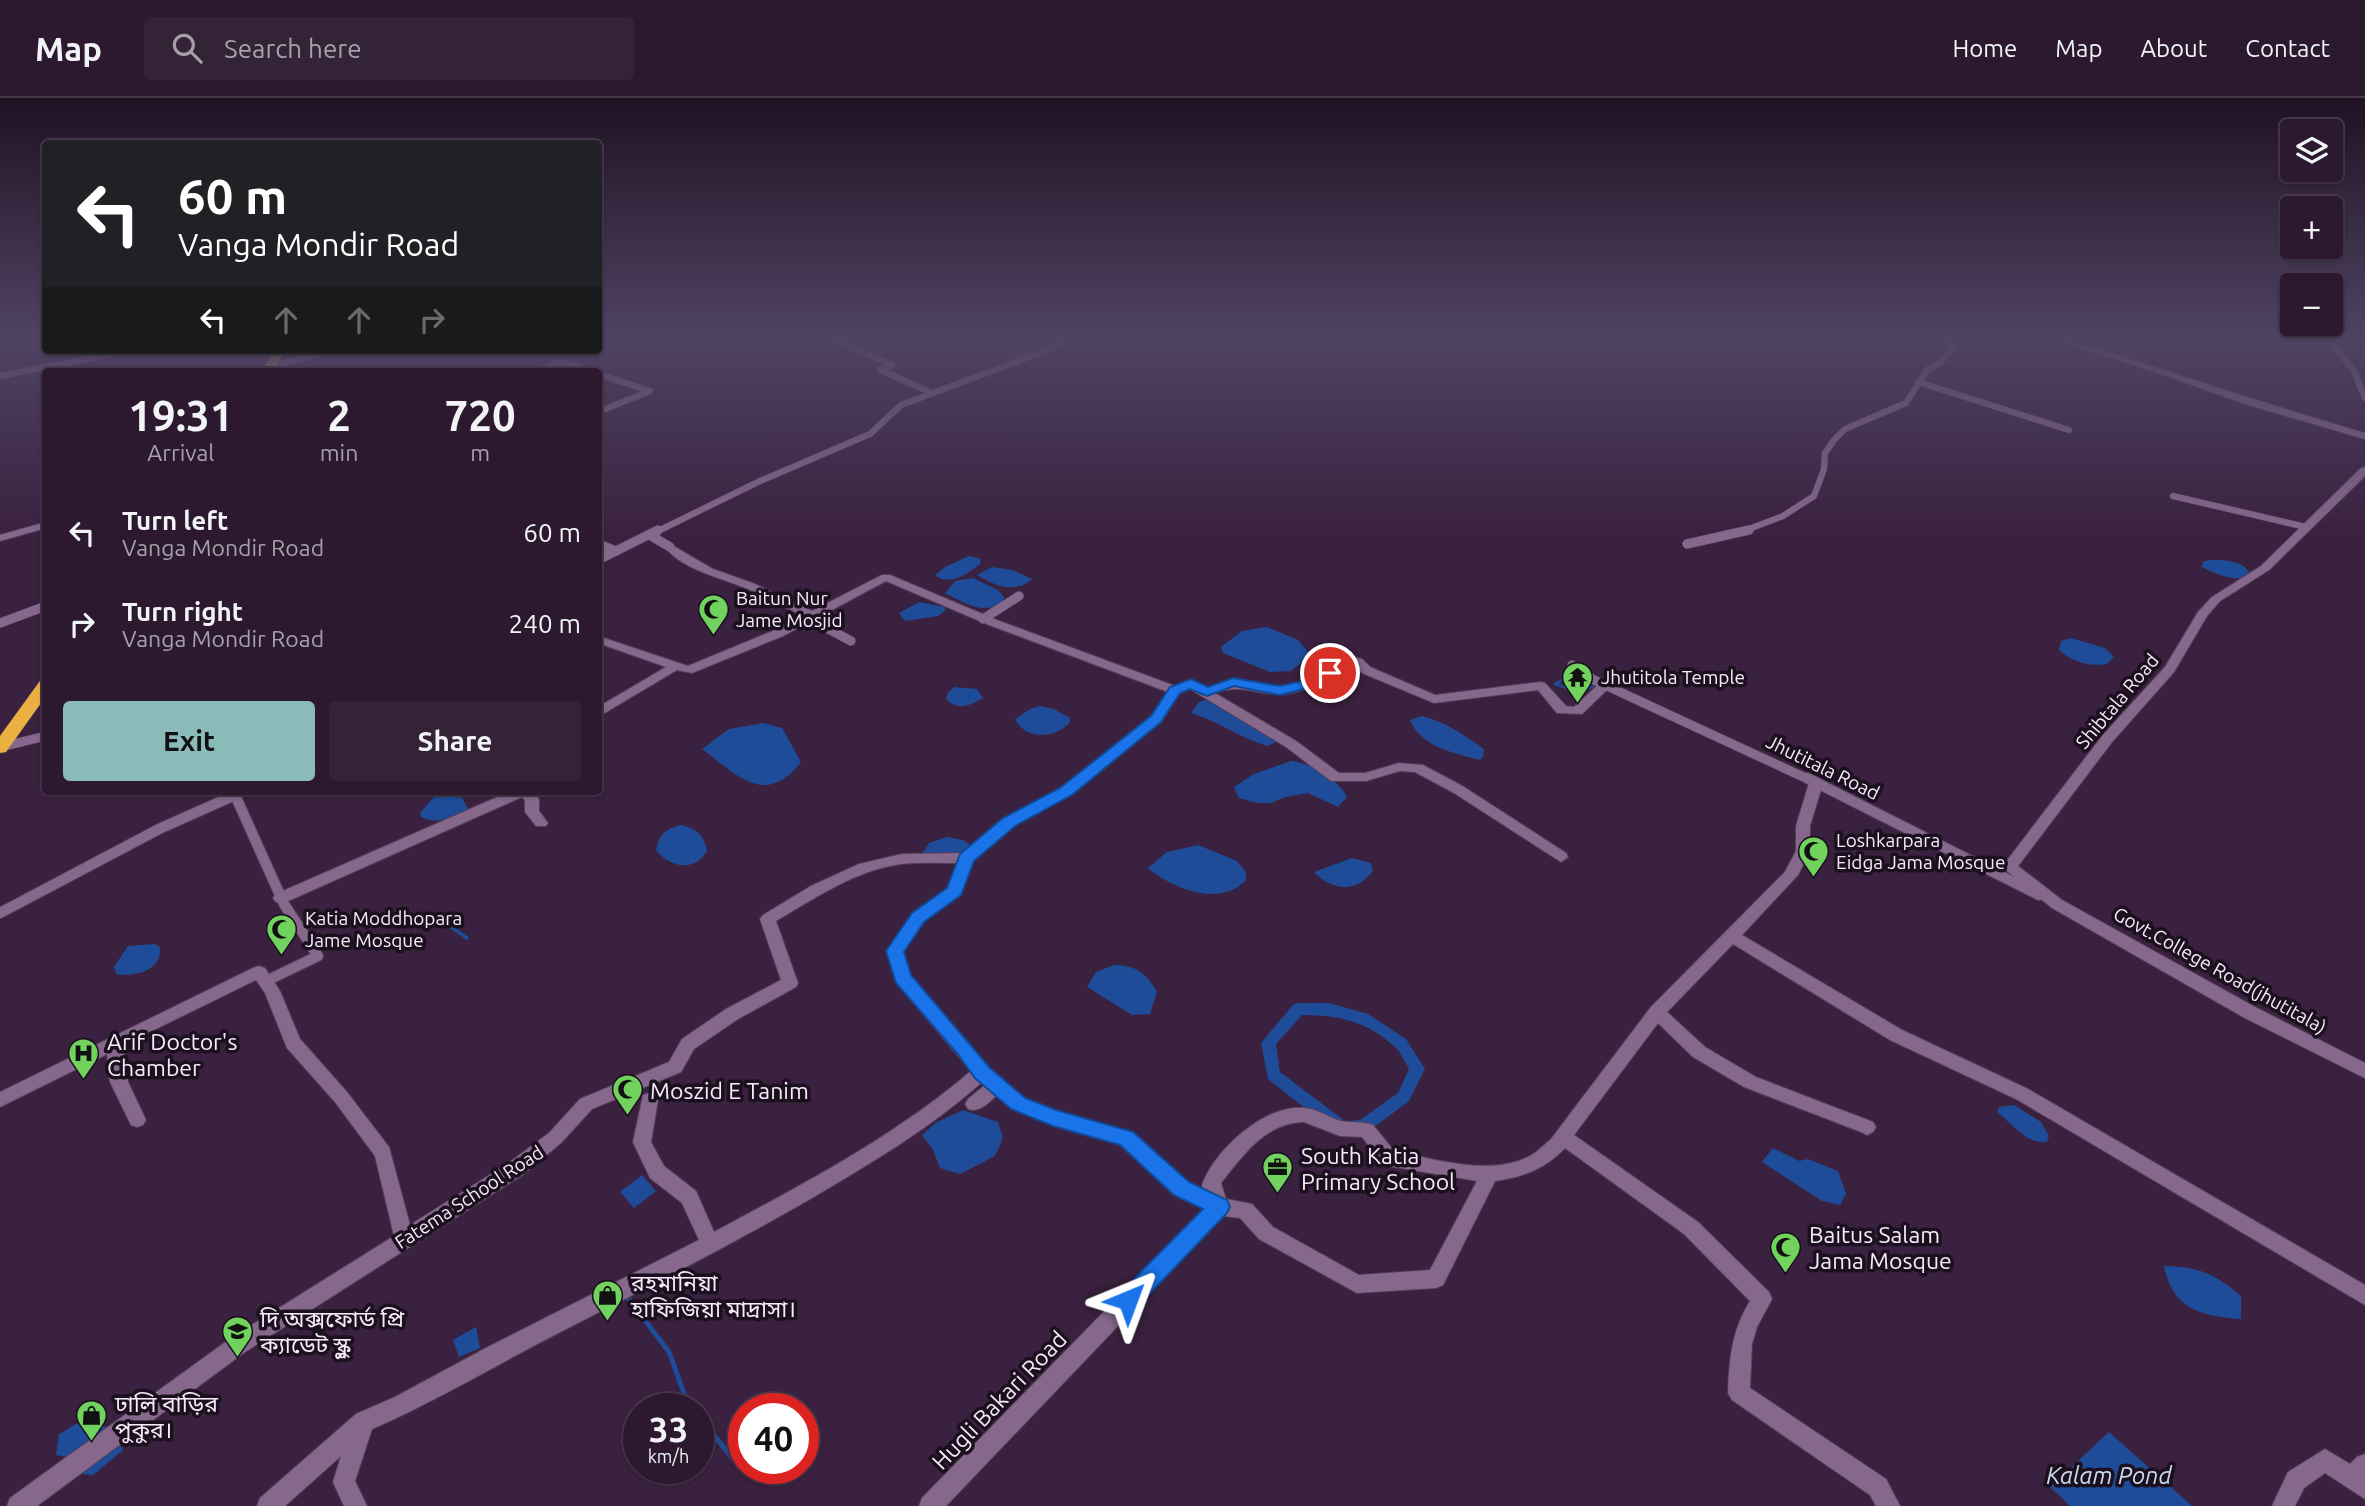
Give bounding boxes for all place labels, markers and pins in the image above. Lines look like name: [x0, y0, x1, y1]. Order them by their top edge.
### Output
place label: Baitun Nur Jame Mosjid: [736, 587, 843, 631]
mosque icon: Baitun Nur Jame Mosjid: [696, 592, 730, 636]
pin: [1300, 643, 1360, 703]
temple icon: Jhutitola Temple: [1561, 660, 1595, 704]
place label: Jhutitola Temple: [1601, 666, 1745, 688]
place label: Loshkarpara Eidga Jama Mosque: [1836, 829, 2005, 873]
mosque icon: Loshkarpara Eidga Jama Mosque: [1796, 834, 1830, 878]
place label: Katia Moddhopara Jame Mosque: [305, 907, 462, 951]
mosque icon: Katia Moddhopara Jame Mosque: [265, 912, 299, 956]
place label: Arif Doctor's Chamber: [107, 1029, 237, 1080]
hospital icon: Arif Doctor's Chamber: [67, 1037, 101, 1081]
mosque icon: Moszid E Tanim: [610, 1073, 644, 1117]
place label: Moszid E Tanim: [650, 1078, 809, 1103]
place label: South Katia Primary School: [1301, 1143, 1455, 1194]
office icon: South Katia Primary School: [1261, 1151, 1295, 1195]
place label: Baitus Salam Jama Mosque: [1809, 1222, 1952, 1273]
mosque icon: Baitus Salam Jama Mosque: [1769, 1230, 1803, 1274]
place label: রহমানিয়া হাফিজিয়া মাদ্রাসা।: [630, 1270, 796, 1321]
shop icon: রহমানিয়া হাফিজিয়া মাদ্রাসা।: [591, 1278, 625, 1322]
place label: দি অক্সফোর্ড প্রি ক্যাডেট স্কুল: [259, 1306, 405, 1359]
school or university icon: দি অক্সফোর্ড প্রি ক্যাডেট স্কুল: [220, 1314, 254, 1358]
place label: ঢালি বাড়ির পুকুর।: [114, 1391, 218, 1444]
shop icon: ঢালি বাড়ির পুকুর।: [75, 1399, 109, 1443]

